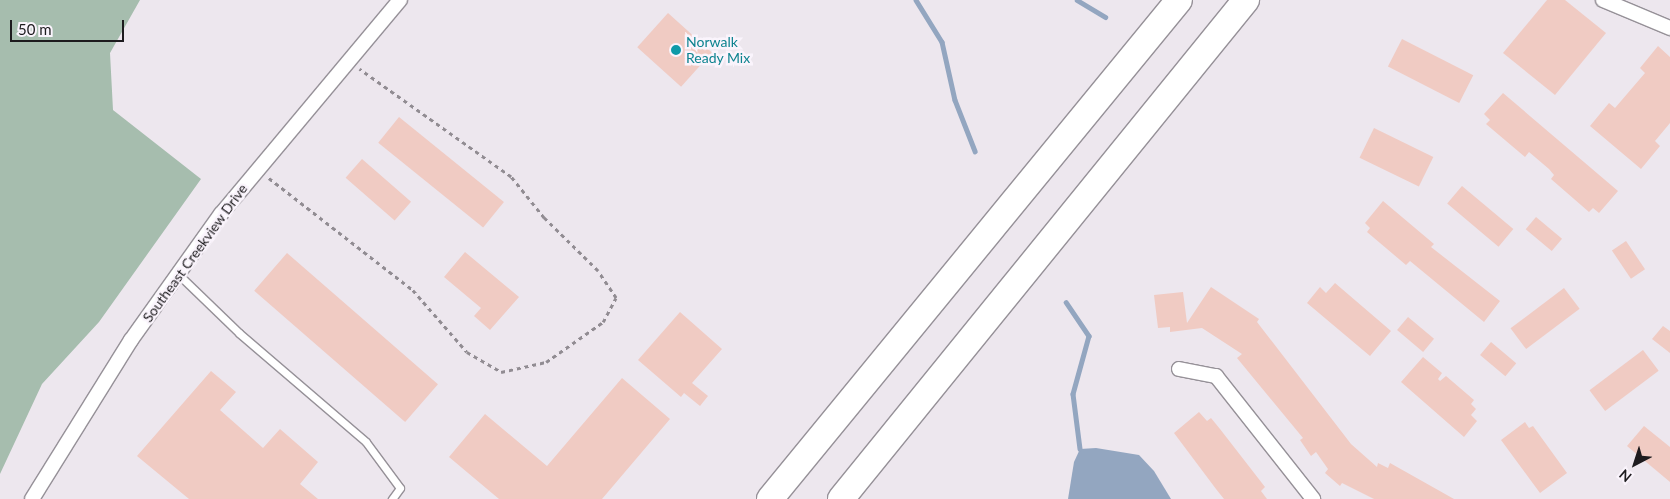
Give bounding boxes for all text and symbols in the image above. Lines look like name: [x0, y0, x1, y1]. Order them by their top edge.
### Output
scale bar: [12, 10, 126, 42]
text: 50 m: [18, 20, 52, 38]
place label: Norwalk Ready Mix: [686, 34, 751, 66]
marker: Norwalk Ready Mix: [670, 44, 682, 56]
street label: Southeast Creekview Drive: [139, 181, 251, 325]
north arrow: [1610, 439, 1660, 489]
text: N: [1615, 466, 1635, 486]

